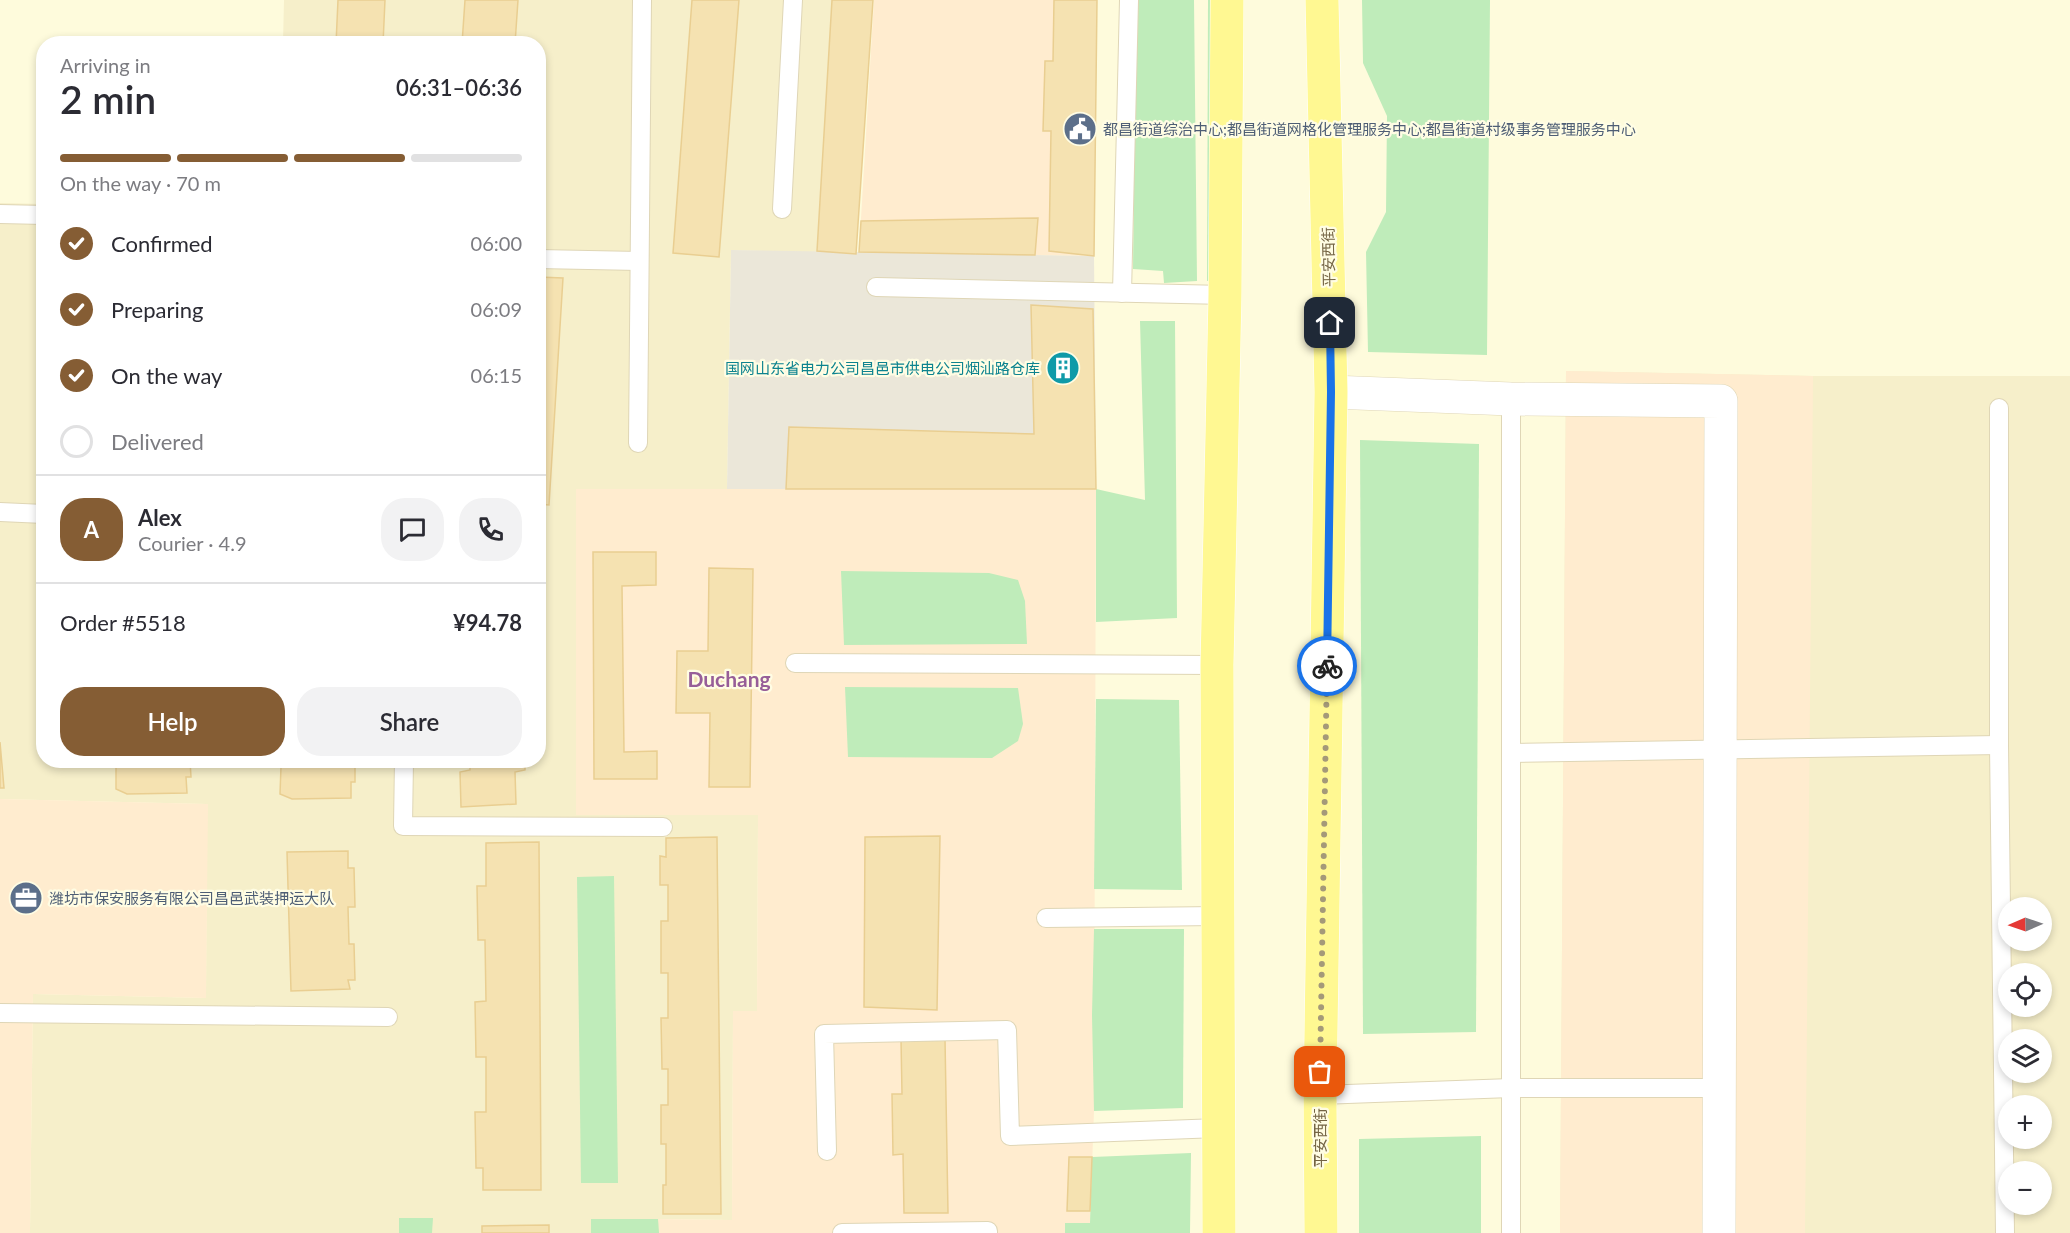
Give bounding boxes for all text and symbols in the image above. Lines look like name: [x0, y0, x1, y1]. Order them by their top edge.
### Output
text: Arriving in: [60, 53, 151, 77]
text: 06:31–06:36: [396, 74, 522, 101]
text: 2 min: [60, 76, 156, 122]
public building icon: 都昌街道综治中心;都昌街道网格化管理服务中心;都昌街道村级事务管理服务中心: [1062, 111, 1098, 147]
place label: 都昌街道综治中心;都昌街道网格化管理服务中心;都昌街道村级事务管理服务中心: [1103, 120, 1636, 138]
text: On the way · 70 m: [60, 171, 221, 195]
icon: check: [60, 227, 93, 260]
street label: 平安西街: [1318, 227, 1338, 287]
text: Confirmed: [111, 230, 213, 257]
text: 06:00: [471, 231, 522, 255]
icon: check: [60, 293, 93, 326]
text: Preparing: [111, 296, 203, 323]
text: 06:09: [471, 297, 522, 321]
pin: [1304, 297, 1355, 348]
icon: home: [1313, 306, 1346, 339]
building icon: 国网山东省电力公司昌邑市供电公司烟汕路仓库: [1045, 350, 1081, 386]
icon: check: [60, 359, 93, 392]
place label: 国网山东省电力公司昌邑市供电公司烟汕路仓库: [725, 359, 1040, 377]
text: On the way: [111, 362, 222, 389]
text: 06:15: [471, 363, 522, 387]
text: Delivered: [111, 428, 204, 455]
button: chat: [381, 498, 444, 561]
button: phone: [459, 498, 522, 561]
text: Alex: [138, 504, 182, 531]
text: A: [84, 516, 99, 543]
text: Courier · 4.9: [138, 531, 247, 555]
text: Order #5518: [60, 609, 186, 636]
text: ¥94.78: [453, 609, 522, 636]
courier: [1297, 636, 1357, 696]
icon: bike: [1311, 650, 1344, 683]
district label: Duchang: [687, 666, 771, 691]
button: Help: [60, 687, 285, 756]
button: Share: [297, 687, 522, 756]
office icon: 潍坊市保安服务有限公司昌邑武装押运大队: [8, 880, 44, 916]
place label: 潍坊市保安服务有限公司昌邑武装押运大队: [49, 889, 334, 907]
north arrow: [1998, 897, 2052, 951]
map controls: [1998, 897, 2052, 1215]
button: locate: [1998, 963, 2052, 1017]
button: layers: [1998, 1029, 2052, 1083]
pin: [1294, 1046, 1345, 1097]
icon: bag: [1303, 1055, 1336, 1088]
button: +: [1998, 1095, 2052, 1149]
street label: 平安西街: [1311, 1108, 1329, 1168]
button: −: [1998, 1161, 2052, 1215]

